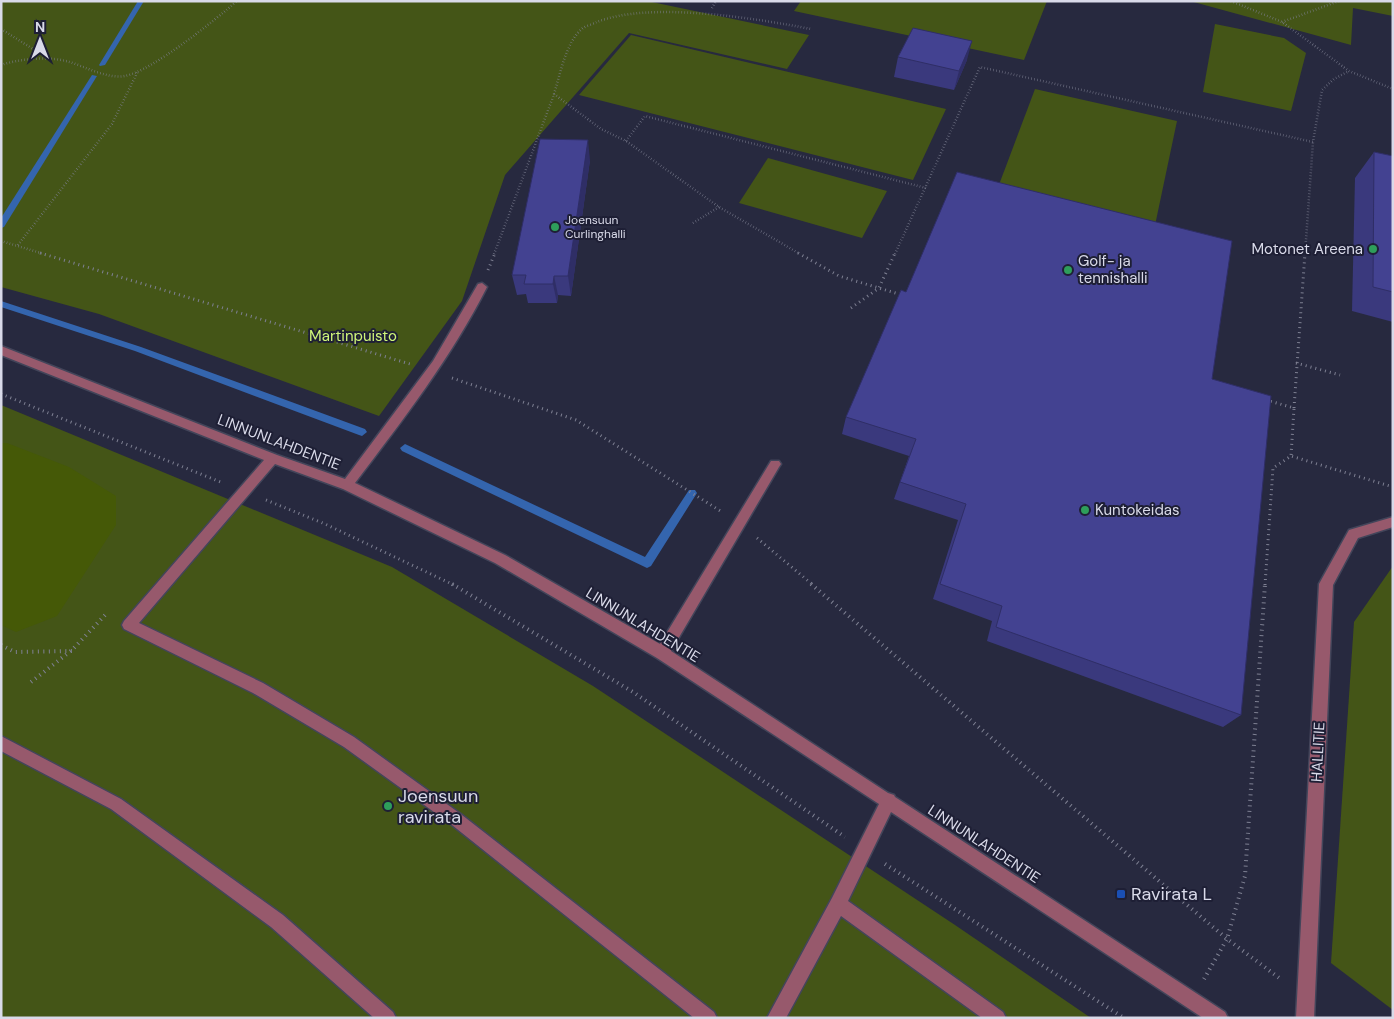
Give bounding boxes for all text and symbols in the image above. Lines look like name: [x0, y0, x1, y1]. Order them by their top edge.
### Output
north arrow: [15, 15, 65, 65]
text: N: [35, 18, 45, 36]
place label: Joensuun Curlinghalli: [565, 212, 626, 242]
marker: Joensuun Curlinghalli: [549, 221, 561, 233]
place label: Motonet Areena: [1251, 239, 1363, 259]
marker: Motonet Areena: [1367, 243, 1379, 255]
place label: Golf- ja tennishalli: [1078, 251, 1148, 288]
marker: Golf- ja tennishalli: [1062, 264, 1074, 276]
park label: Martinpuisto: [309, 326, 397, 346]
street label: LINNUNLAHDENTIE: [215, 409, 343, 475]
place label: Kuntokeidas: [1095, 500, 1180, 520]
marker: Kuntokeidas: [1079, 504, 1091, 516]
street label: LINNUNLAHDENTIE: [582, 583, 704, 667]
street label: HALLITIE: [1306, 722, 1330, 782]
place label: Joensuun ravirata: [398, 784, 478, 829]
marker: Joensuun ravirata: [382, 800, 394, 812]
street label: LINNUNLAHDENTIE: [924, 800, 1044, 888]
place label: Ravirata L: [1131, 882, 1212, 906]
marker: Ravirata L: [1115, 888, 1127, 900]

